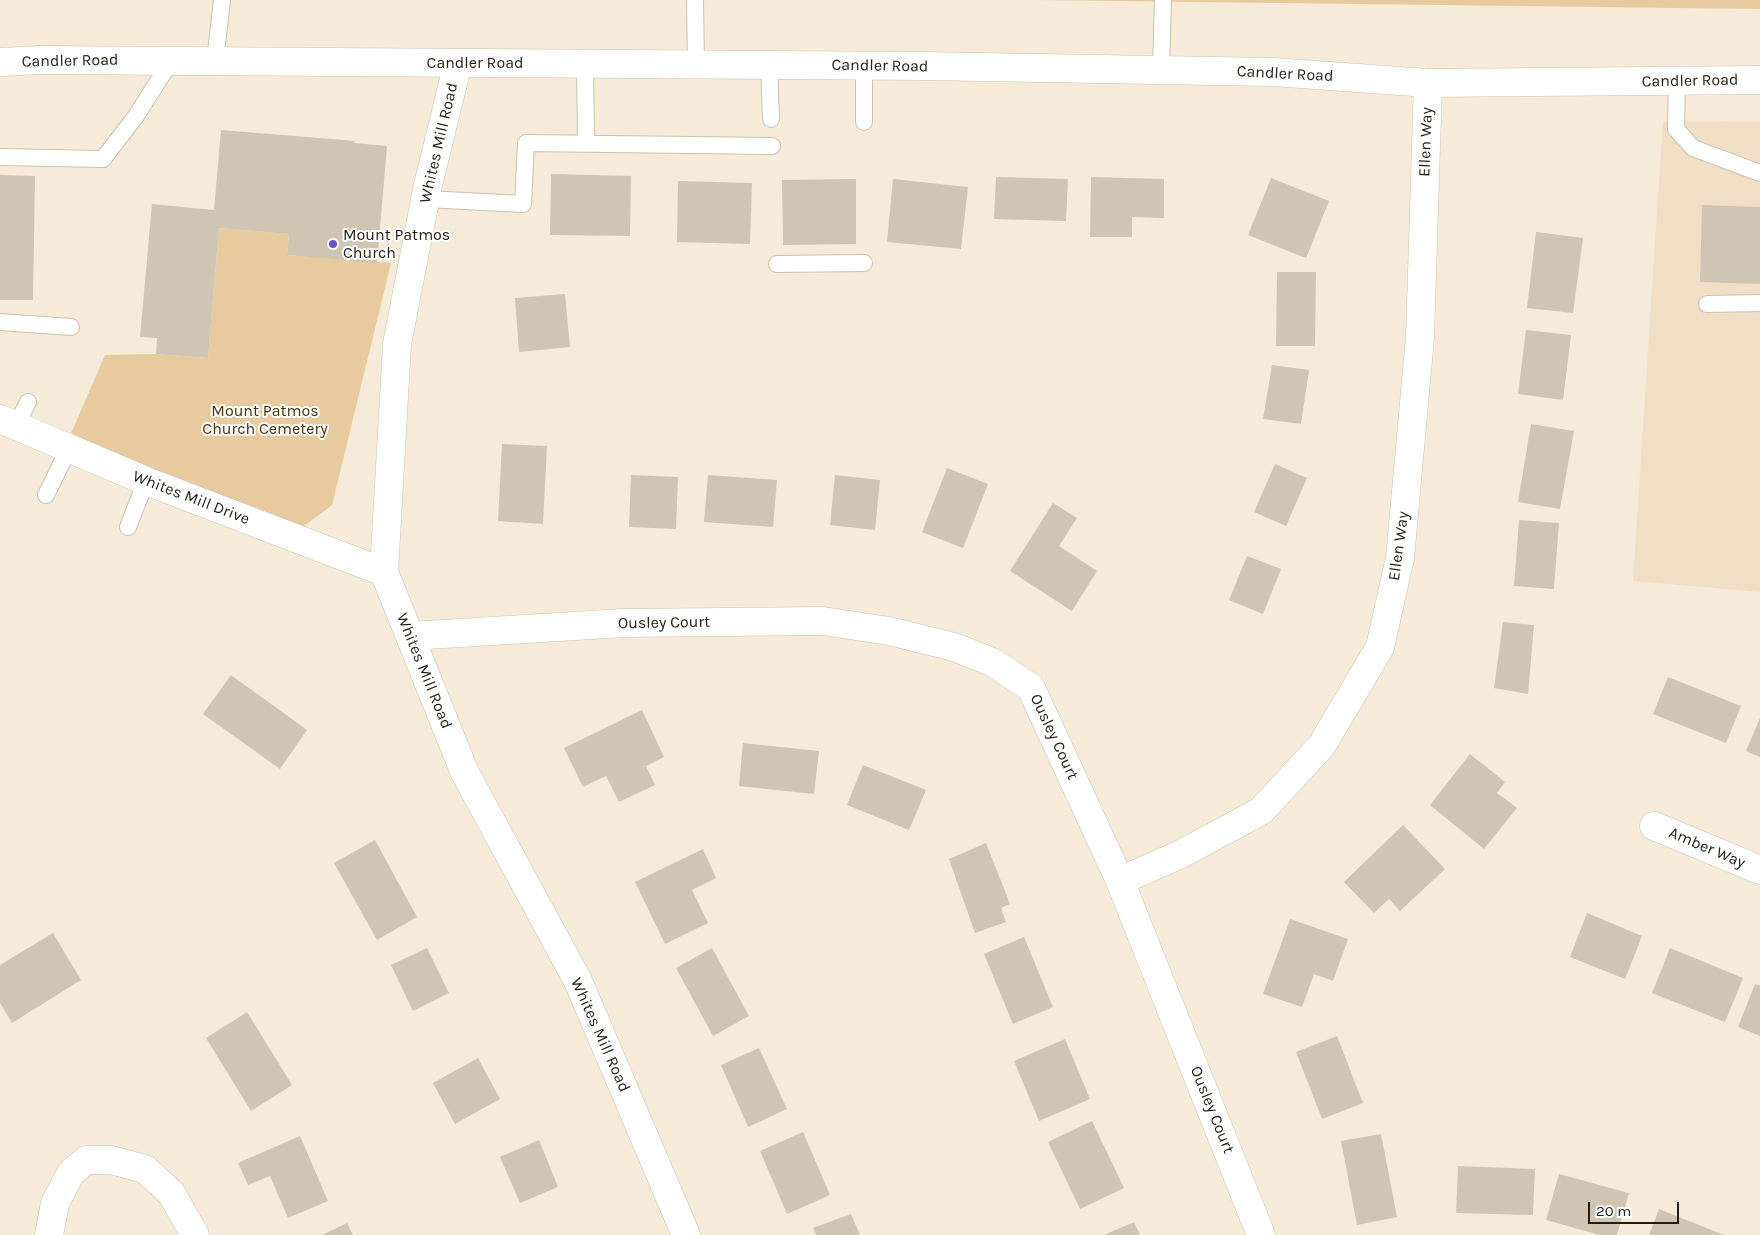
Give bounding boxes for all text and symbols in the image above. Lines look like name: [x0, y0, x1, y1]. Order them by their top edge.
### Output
street label: Candler Road: [21, 51, 119, 71]
street label: Candler Road: [427, 53, 523, 73]
street label: Candler Road: [831, 56, 929, 76]
street label: Candler Road: [1236, 62, 1334, 86]
street label: Candler Road: [1641, 71, 1739, 91]
street label: Whites Mill Road: [416, 81, 462, 205]
street label: Ellen Way: [1415, 107, 1437, 177]
place label: Mount Patmos Church: [343, 225, 450, 263]
marker: Mount Patmos Church: [327, 238, 339, 250]
park label: Mount Patmos Church Cemetery: [202, 401, 328, 439]
street label: Whites Mill Drive: [130, 467, 252, 529]
street label: Ellen Way: [1385, 510, 1413, 582]
street label: Whites Mill Road: [392, 610, 456, 732]
street label: Ousley Court: [618, 613, 710, 633]
street label: Ousley Court: [1026, 691, 1082, 783]
street label: Amber Way: [1666, 823, 1748, 873]
street label: Whites Mill Road: [566, 975, 634, 1095]
street label: Ousley Court: [1186, 1064, 1238, 1156]
scale bar: [1590, 1192, 1681, 1224]
text: 20 m: [1596, 1202, 1631, 1220]

